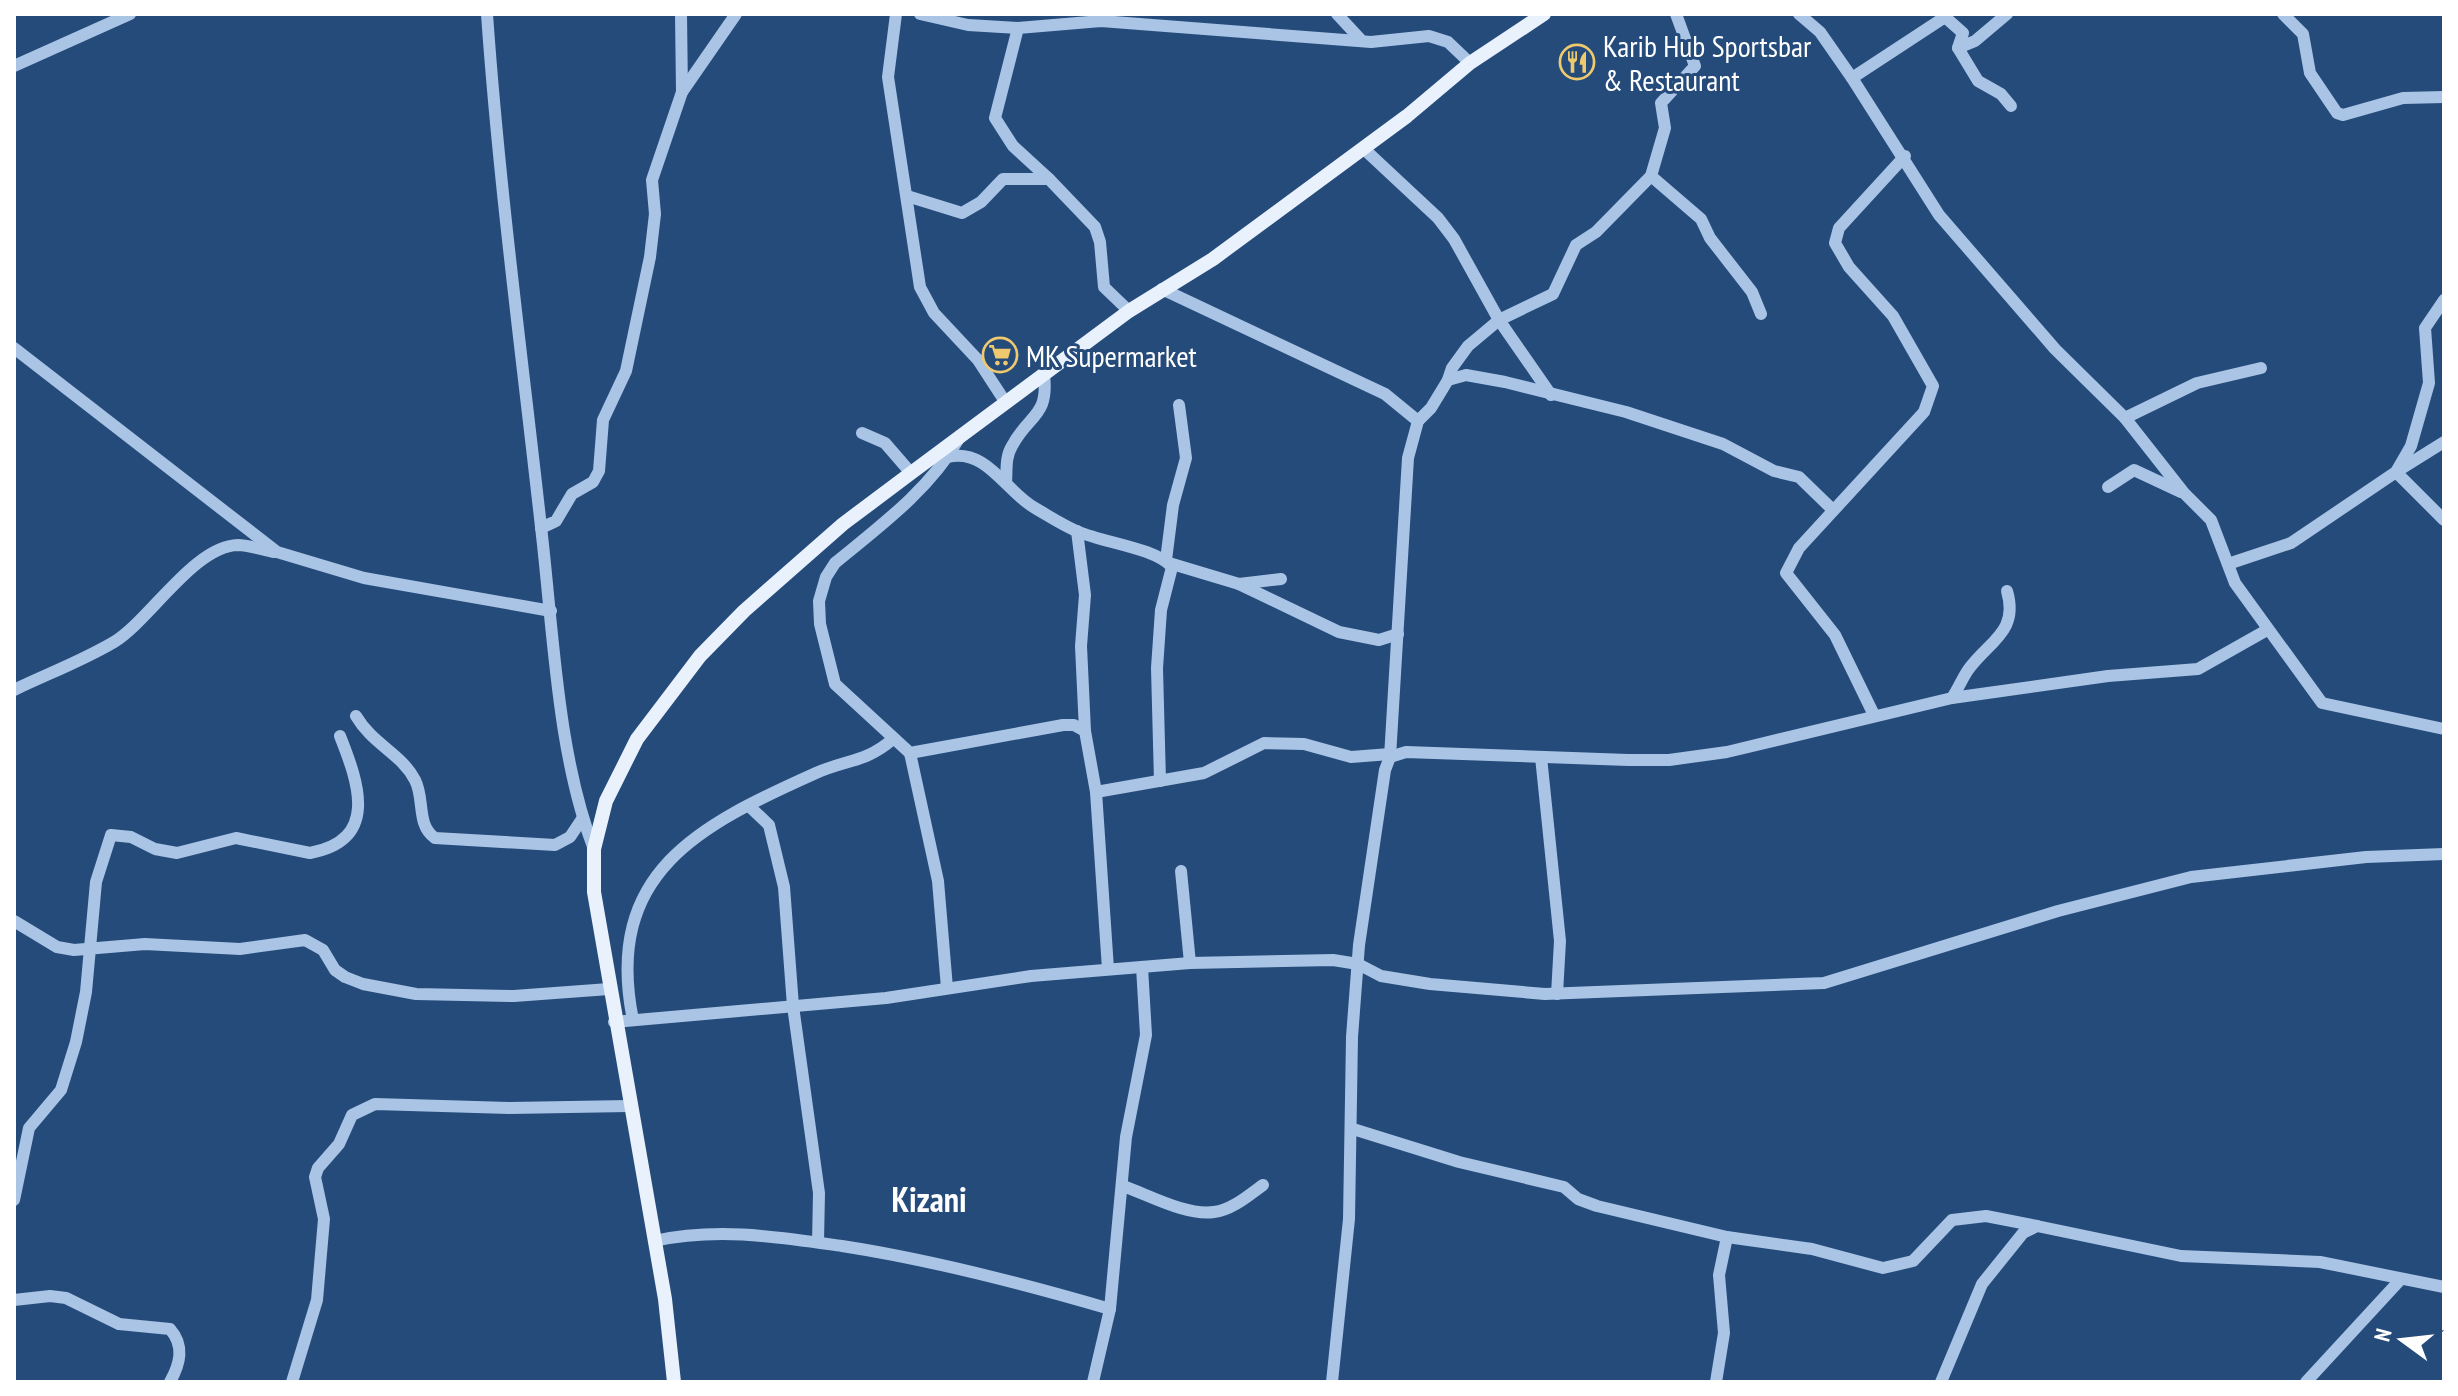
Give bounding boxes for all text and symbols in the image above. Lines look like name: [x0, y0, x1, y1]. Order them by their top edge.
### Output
place label: Karib Hub Sportsbar & Restaurant: [1603, 26, 1812, 99]
restaurant icon: Karib Hub Sportsbar & Restaurant: [1558, 43, 1596, 81]
supermarket icon: MK Supermarket: [981, 336, 1019, 374]
place label: MK Supermarket: [1026, 336, 1198, 375]
district label: Kizani: [891, 1177, 967, 1221]
north arrow: [2362, 1300, 2442, 1380]
text: N: [2368, 1325, 2398, 1344]

